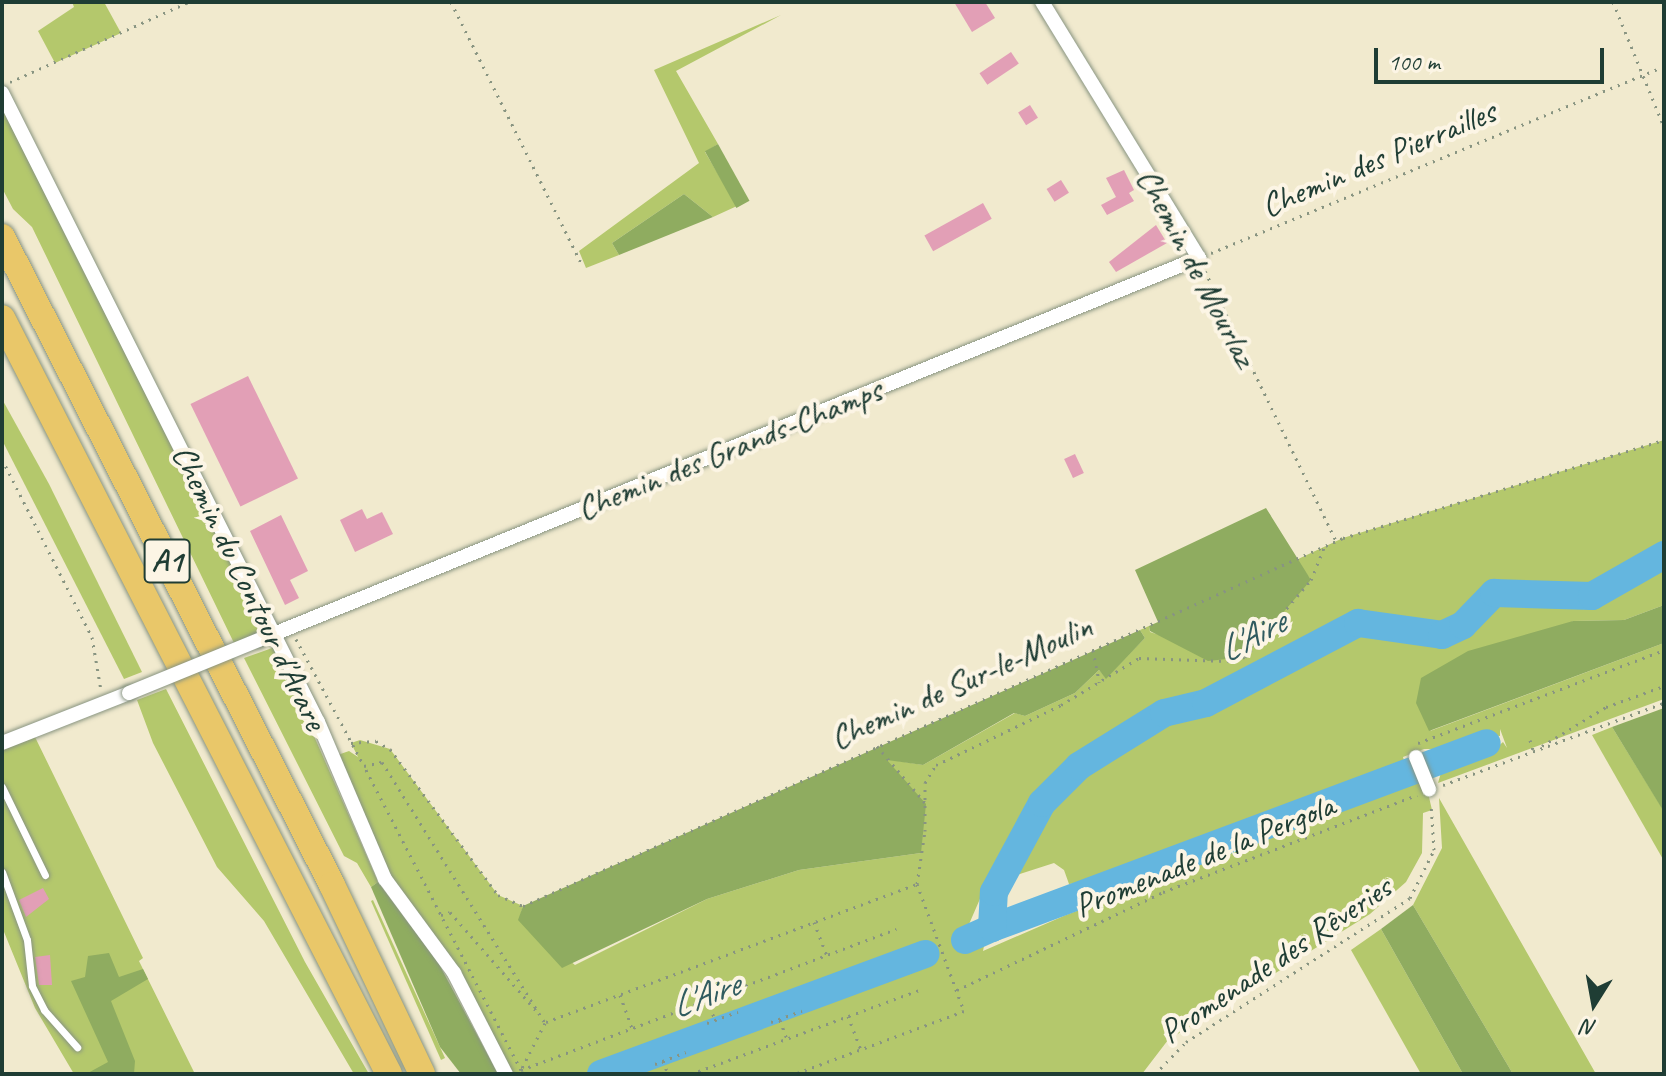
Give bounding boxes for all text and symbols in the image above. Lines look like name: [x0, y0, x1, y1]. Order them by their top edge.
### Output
scale bar: [1378, 32, 1608, 82]
text: 100 m: [1388, 47, 1440, 77]
street label: Chemin des Pierrailles: [1255, 90, 1501, 226]
street label: Chemin de Mourlaz: [1128, 161, 1266, 373]
street label: Chemin des Grands-Champs: [571, 369, 887, 529]
street label: Chemin du Contour d'Arare: [163, 438, 337, 736]
road number: A1: [143, 533, 191, 589]
water label: L'Aire: [1211, 601, 1293, 671]
street label: Chemin de Sur-le-Moulin: [824, 606, 1098, 758]
street label: Promenade de la Pergola: [1068, 784, 1340, 926]
street label: Promenade des Rêveries: [1151, 866, 1399, 1052]
water label: L'Aire: [665, 963, 745, 1027]
north arrow: [1554, 964, 1634, 1044]
text: N: [1580, 1013, 1599, 1043]

